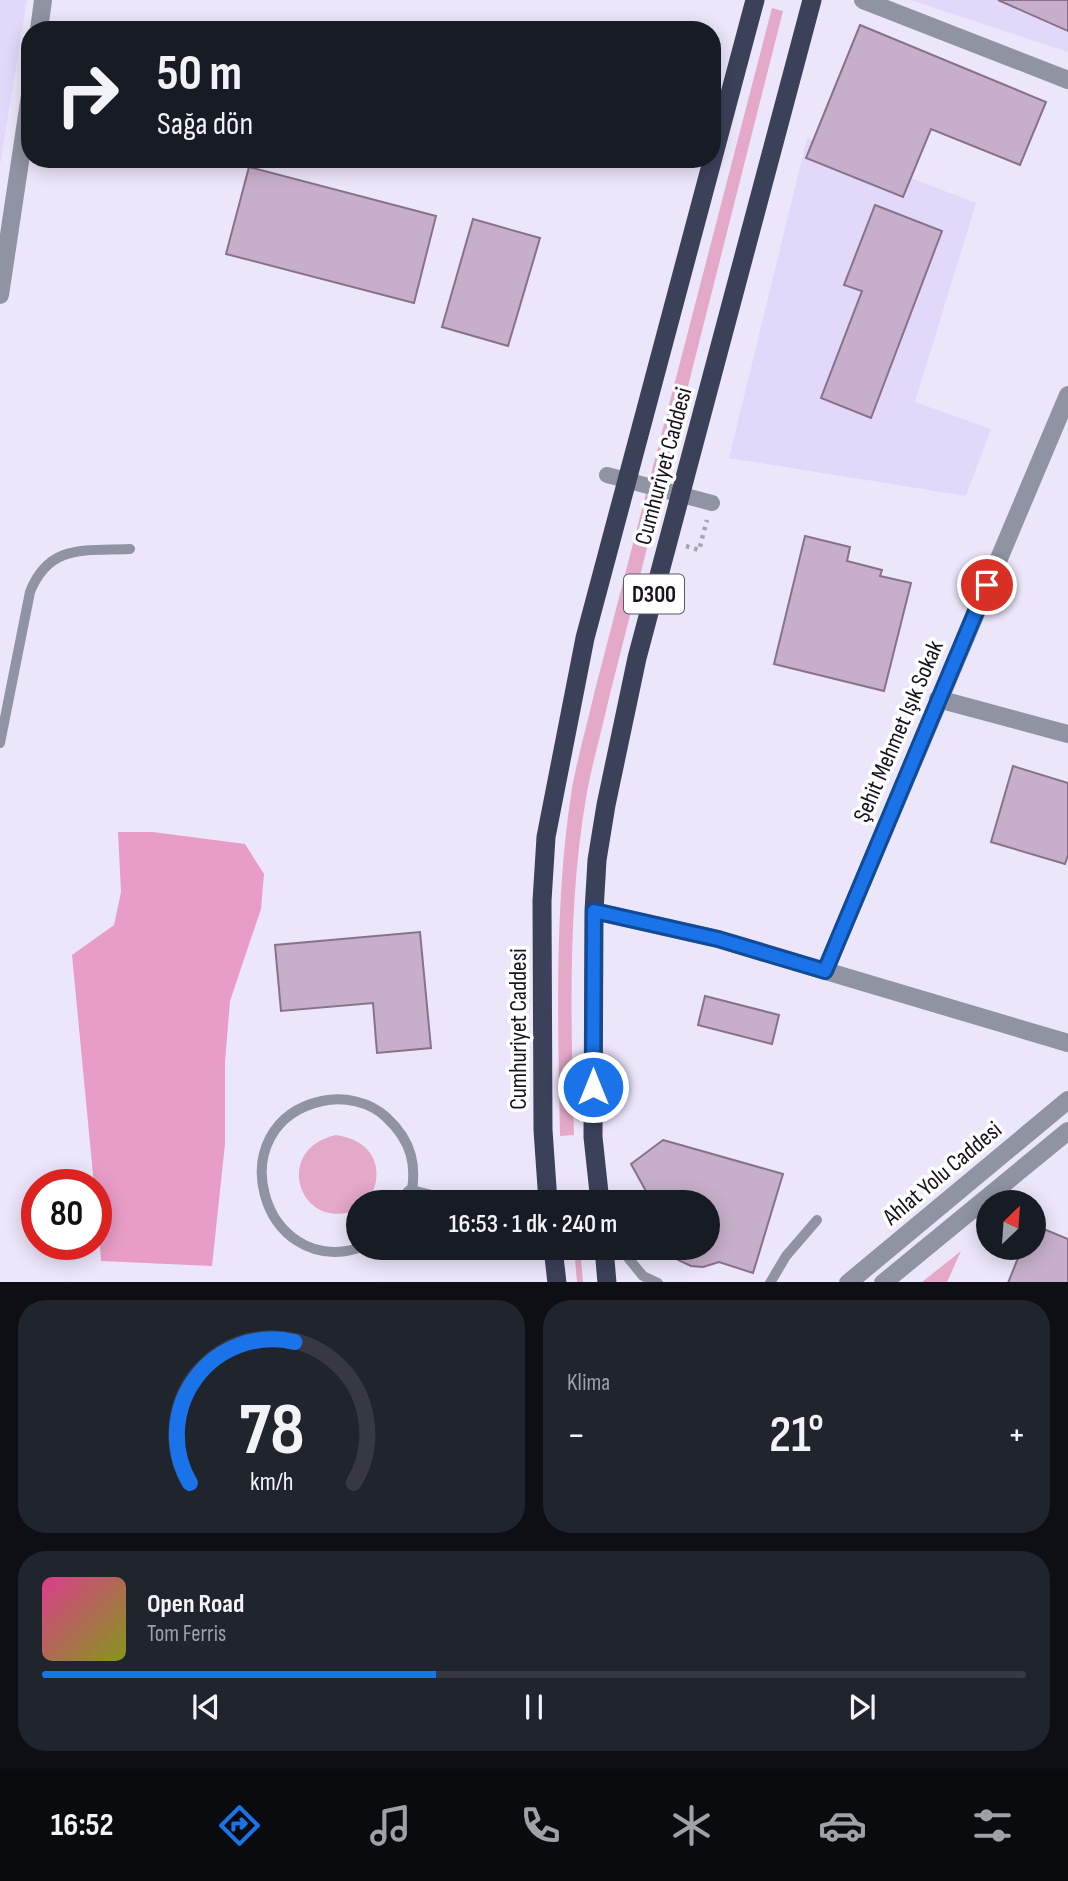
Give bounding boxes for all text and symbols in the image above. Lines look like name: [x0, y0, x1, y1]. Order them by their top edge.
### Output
text: 50 m: [157, 45, 242, 104]
icon: right: [42, 49, 133, 140]
text: Sağa dön: [157, 105, 253, 144]
street label: Cumhuriyet Caddesi: [629, 384, 698, 548]
pin: [957, 555, 1017, 615]
icon: arrive: [968, 566, 1006, 604]
road number: D300: [624, 574, 684, 614]
street label: Şehit Mehmet Işık Sokak: [847, 636, 950, 827]
street label: Cumhuriyet Caddesi: [504, 948, 533, 1110]
position arrow: [556, 1050, 630, 1124]
street label: Ahlat Yolu Caddesi: [876, 1115, 1008, 1232]
speed limit sign: 80: [21, 1169, 112, 1260]
north arrow: [976, 1190, 1046, 1260]
map controls: [976, 1190, 1046, 1260]
text: 16:53 · 1 dk · 240 m: [449, 1209, 617, 1240]
text: Klima: [567, 1369, 610, 1397]
text: 78: [239, 1387, 304, 1475]
text: 21°: [769, 1404, 824, 1467]
text: −: [567, 1413, 586, 1458]
text: +: [1007, 1413, 1026, 1458]
text: km/h: [250, 1466, 293, 1497]
text: Open Road: [147, 1589, 244, 1620]
text: Tom Ferris: [147, 1620, 226, 1648]
icon: previous: [187, 1688, 225, 1726]
icon: pause: [515, 1688, 553, 1726]
icon: next: [843, 1688, 881, 1726]
icon: directions: [215, 1801, 264, 1850]
icon: music: [366, 1801, 415, 1850]
icon: phone: [516, 1801, 565, 1850]
icon: climate: [667, 1801, 716, 1850]
icon: car: [818, 1801, 867, 1850]
icon: filters: [968, 1801, 1017, 1850]
text: 16:52: [51, 1806, 114, 1845]

